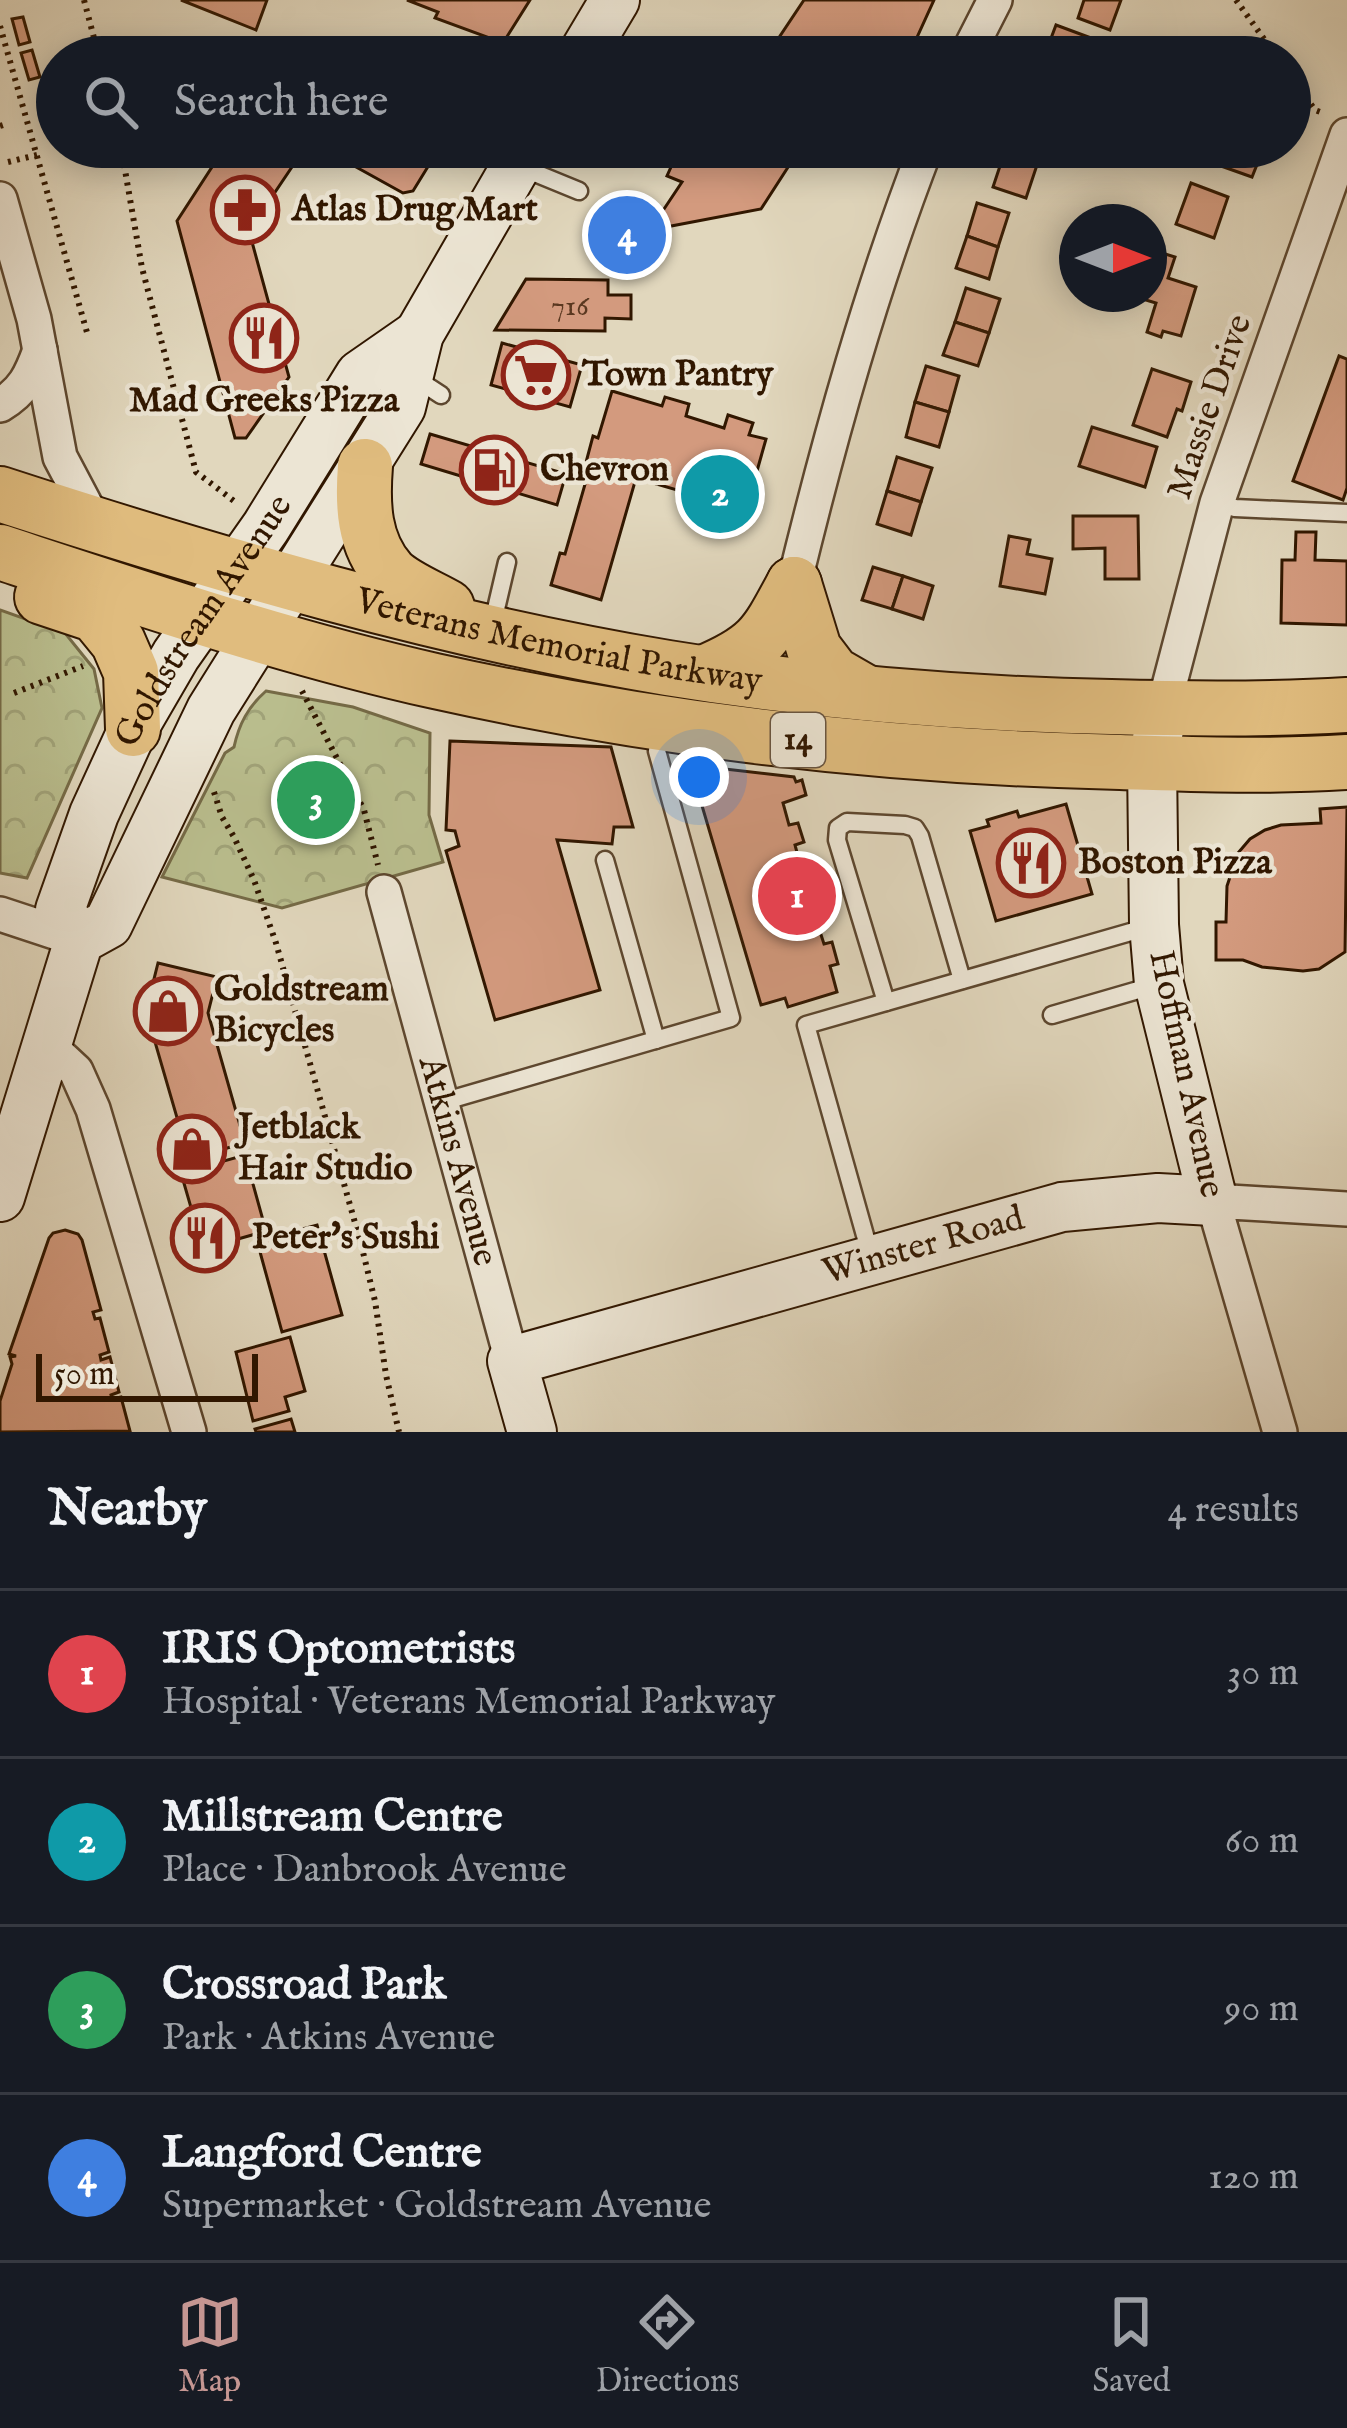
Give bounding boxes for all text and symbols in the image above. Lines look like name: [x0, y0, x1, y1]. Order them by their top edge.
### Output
search box: [36, 36, 1311, 168]
icon: search: [78, 69, 144, 135]
text: Search here: [174, 74, 388, 131]
pharmacy icon: Atlas Drug Mart: [210, 175, 280, 245]
place label: Atlas Drug Mart: [290, 187, 538, 233]
pin: 4: [588, 190, 666, 280]
north arrow: [1059, 204, 1167, 312]
house number: 716: [551, 288, 590, 326]
restaurant icon: Mad Greeks Pizza: [229, 303, 299, 373]
street label: Massie Drive: [1157, 309, 1263, 505]
supermarket icon: Town Pantry: [501, 340, 571, 410]
place label: Town Pantry: [581, 352, 774, 398]
place label: Mad Greeks Pizza: [129, 378, 401, 424]
fuel station icon: Chevron: [459, 435, 529, 505]
place label: Chevron: [540, 447, 669, 493]
pin: 2: [681, 449, 759, 539]
street label: Goldstream Avenue: [105, 486, 303, 754]
street label: Veterans Memorial Parkway: [350, 578, 765, 705]
road number: 14: [771, 713, 825, 767]
your location: [669, 747, 729, 807]
pin: 3: [277, 755, 355, 845]
restaurant icon: Boston Pizza: [996, 828, 1066, 898]
place label: Boston Pizza: [1078, 840, 1273, 886]
pin: 1: [758, 851, 836, 941]
street label: Hoffman Avenue: [1137, 946, 1235, 1202]
place label: Goldstream Bicycles: [214, 967, 389, 1054]
shop icon: Goldstream Bicycles: [133, 976, 203, 1046]
street label: Atkins Avenue: [407, 1050, 508, 1271]
place label: Jetblack Hair Studio: [234, 1105, 413, 1192]
shop icon: Jetblack Hair Studio: [157, 1114, 227, 1184]
street label: Winster Road: [817, 1196, 1030, 1296]
restaurant icon: Peter's Sushi: [170, 1203, 240, 1273]
place label: Peter's Sushi: [252, 1215, 440, 1261]
scale bar: [36, 1348, 258, 1401]
text: 50 m: [54, 1354, 115, 1396]
text: Nearby: [48, 1478, 207, 1543]
text: 4 results: [1167, 1486, 1299, 1535]
text: IRIS Optometrists: [162, 1621, 515, 1678]
text: 1: [80, 1649, 94, 1698]
text: 30 m: [1227, 1649, 1299, 1698]
text: Hospital · Veterans Memorial Parkway: [162, 1678, 775, 1727]
text: Millstream Centre: [162, 1789, 503, 1846]
text: 2: [78, 1817, 96, 1866]
text: 60 m: [1225, 1817, 1299, 1866]
text: Place · Danbrook Avenue: [162, 1846, 567, 1895]
text: Crossroad Park: [162, 1957, 446, 2014]
text: 3: [80, 1985, 94, 2034]
text: 90 m: [1224, 1985, 1299, 2034]
text: Park · Atkins Avenue: [162, 2014, 495, 2063]
text: Langford Centre: [162, 2125, 482, 2182]
text: 4: [77, 2153, 97, 2202]
text: 120 m: [1208, 2153, 1299, 2202]
text: Supermarket · Goldstream Avenue: [162, 2182, 711, 2231]
tab: Map: [177, 2289, 243, 2403]
tab: Directions: [596, 2289, 739, 2403]
tab: Saved: [1092, 2289, 1170, 2403]

